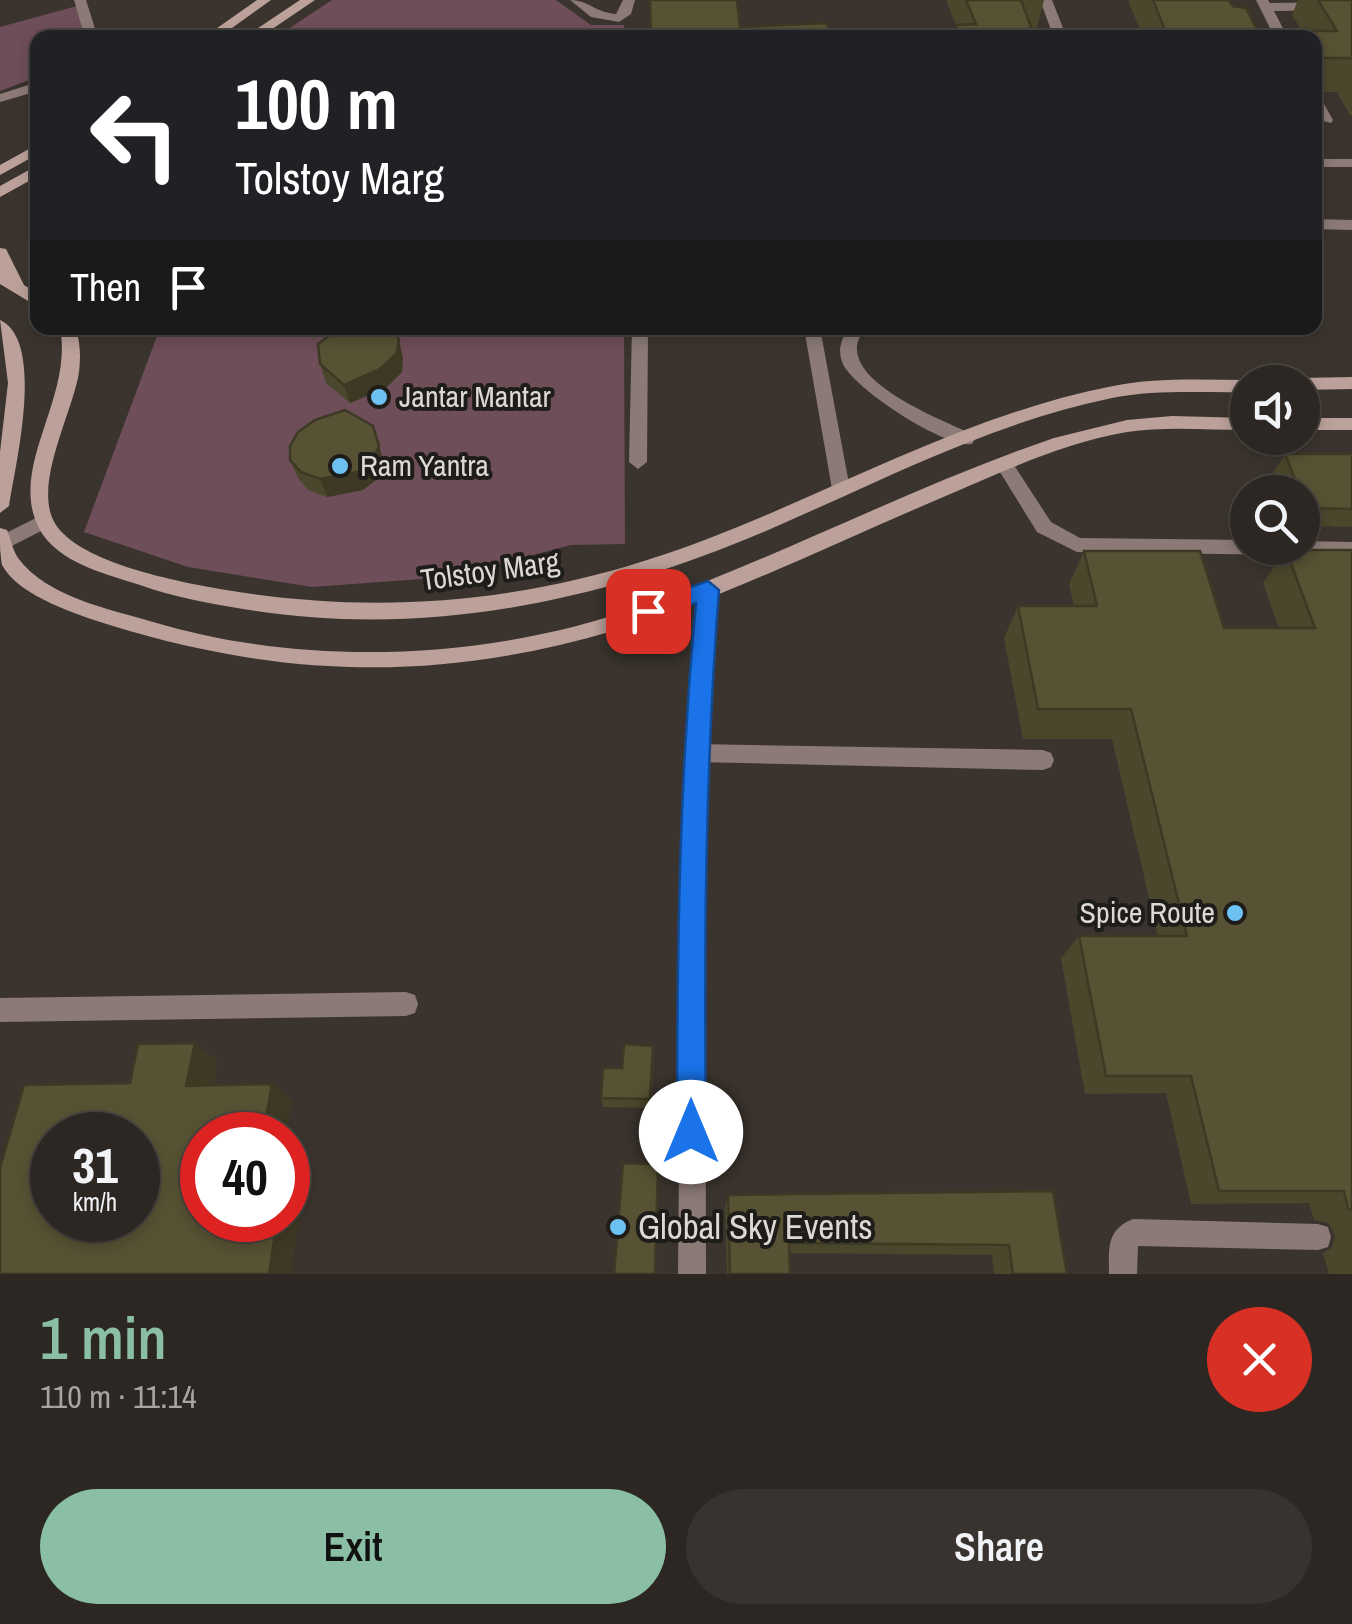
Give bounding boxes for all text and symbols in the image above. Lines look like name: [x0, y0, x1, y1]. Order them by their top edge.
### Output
text: 100 m: [235, 57, 398, 151]
icon: left: [70, 70, 200, 200]
text: Tolstoy Marg: [235, 147, 444, 208]
icon: arrive: [161, 260, 216, 315]
text: Then: [70, 262, 141, 313]
map controls: [1230, 365, 1320, 565]
button: sound: [1230, 365, 1320, 455]
place label: Jantar Mantar: [399, 376, 552, 416]
marker: Jantar Mantar: [368, 386, 390, 408]
place label: Ram Yantra: [360, 445, 489, 485]
marker: Ram Yantra: [329, 455, 351, 477]
button: search: [1230, 475, 1320, 565]
street label: Tolstoy Marg: [418, 540, 562, 600]
pin: [606, 569, 691, 654]
icon: arrive: [621, 584, 676, 639]
place label: Spice Route: [1080, 892, 1215, 932]
marker: Spice Route: [1224, 902, 1246, 924]
position arrow: [639, 1080, 743, 1184]
speed limit sign: 40: [180, 1112, 310, 1242]
text: 31: [72, 1131, 118, 1199]
text: km/h: [73, 1185, 117, 1219]
place label: Global Sky Events: [638, 1203, 873, 1250]
marker: Global Sky Events: [607, 1216, 629, 1238]
text: 1 min: [40, 1297, 167, 1378]
button: close: [1207, 1307, 1312, 1412]
text: 110 m · 11:14: [40, 1375, 197, 1418]
button: Exit: [40, 1489, 666, 1604]
button: Share: [686, 1489, 1312, 1604]

